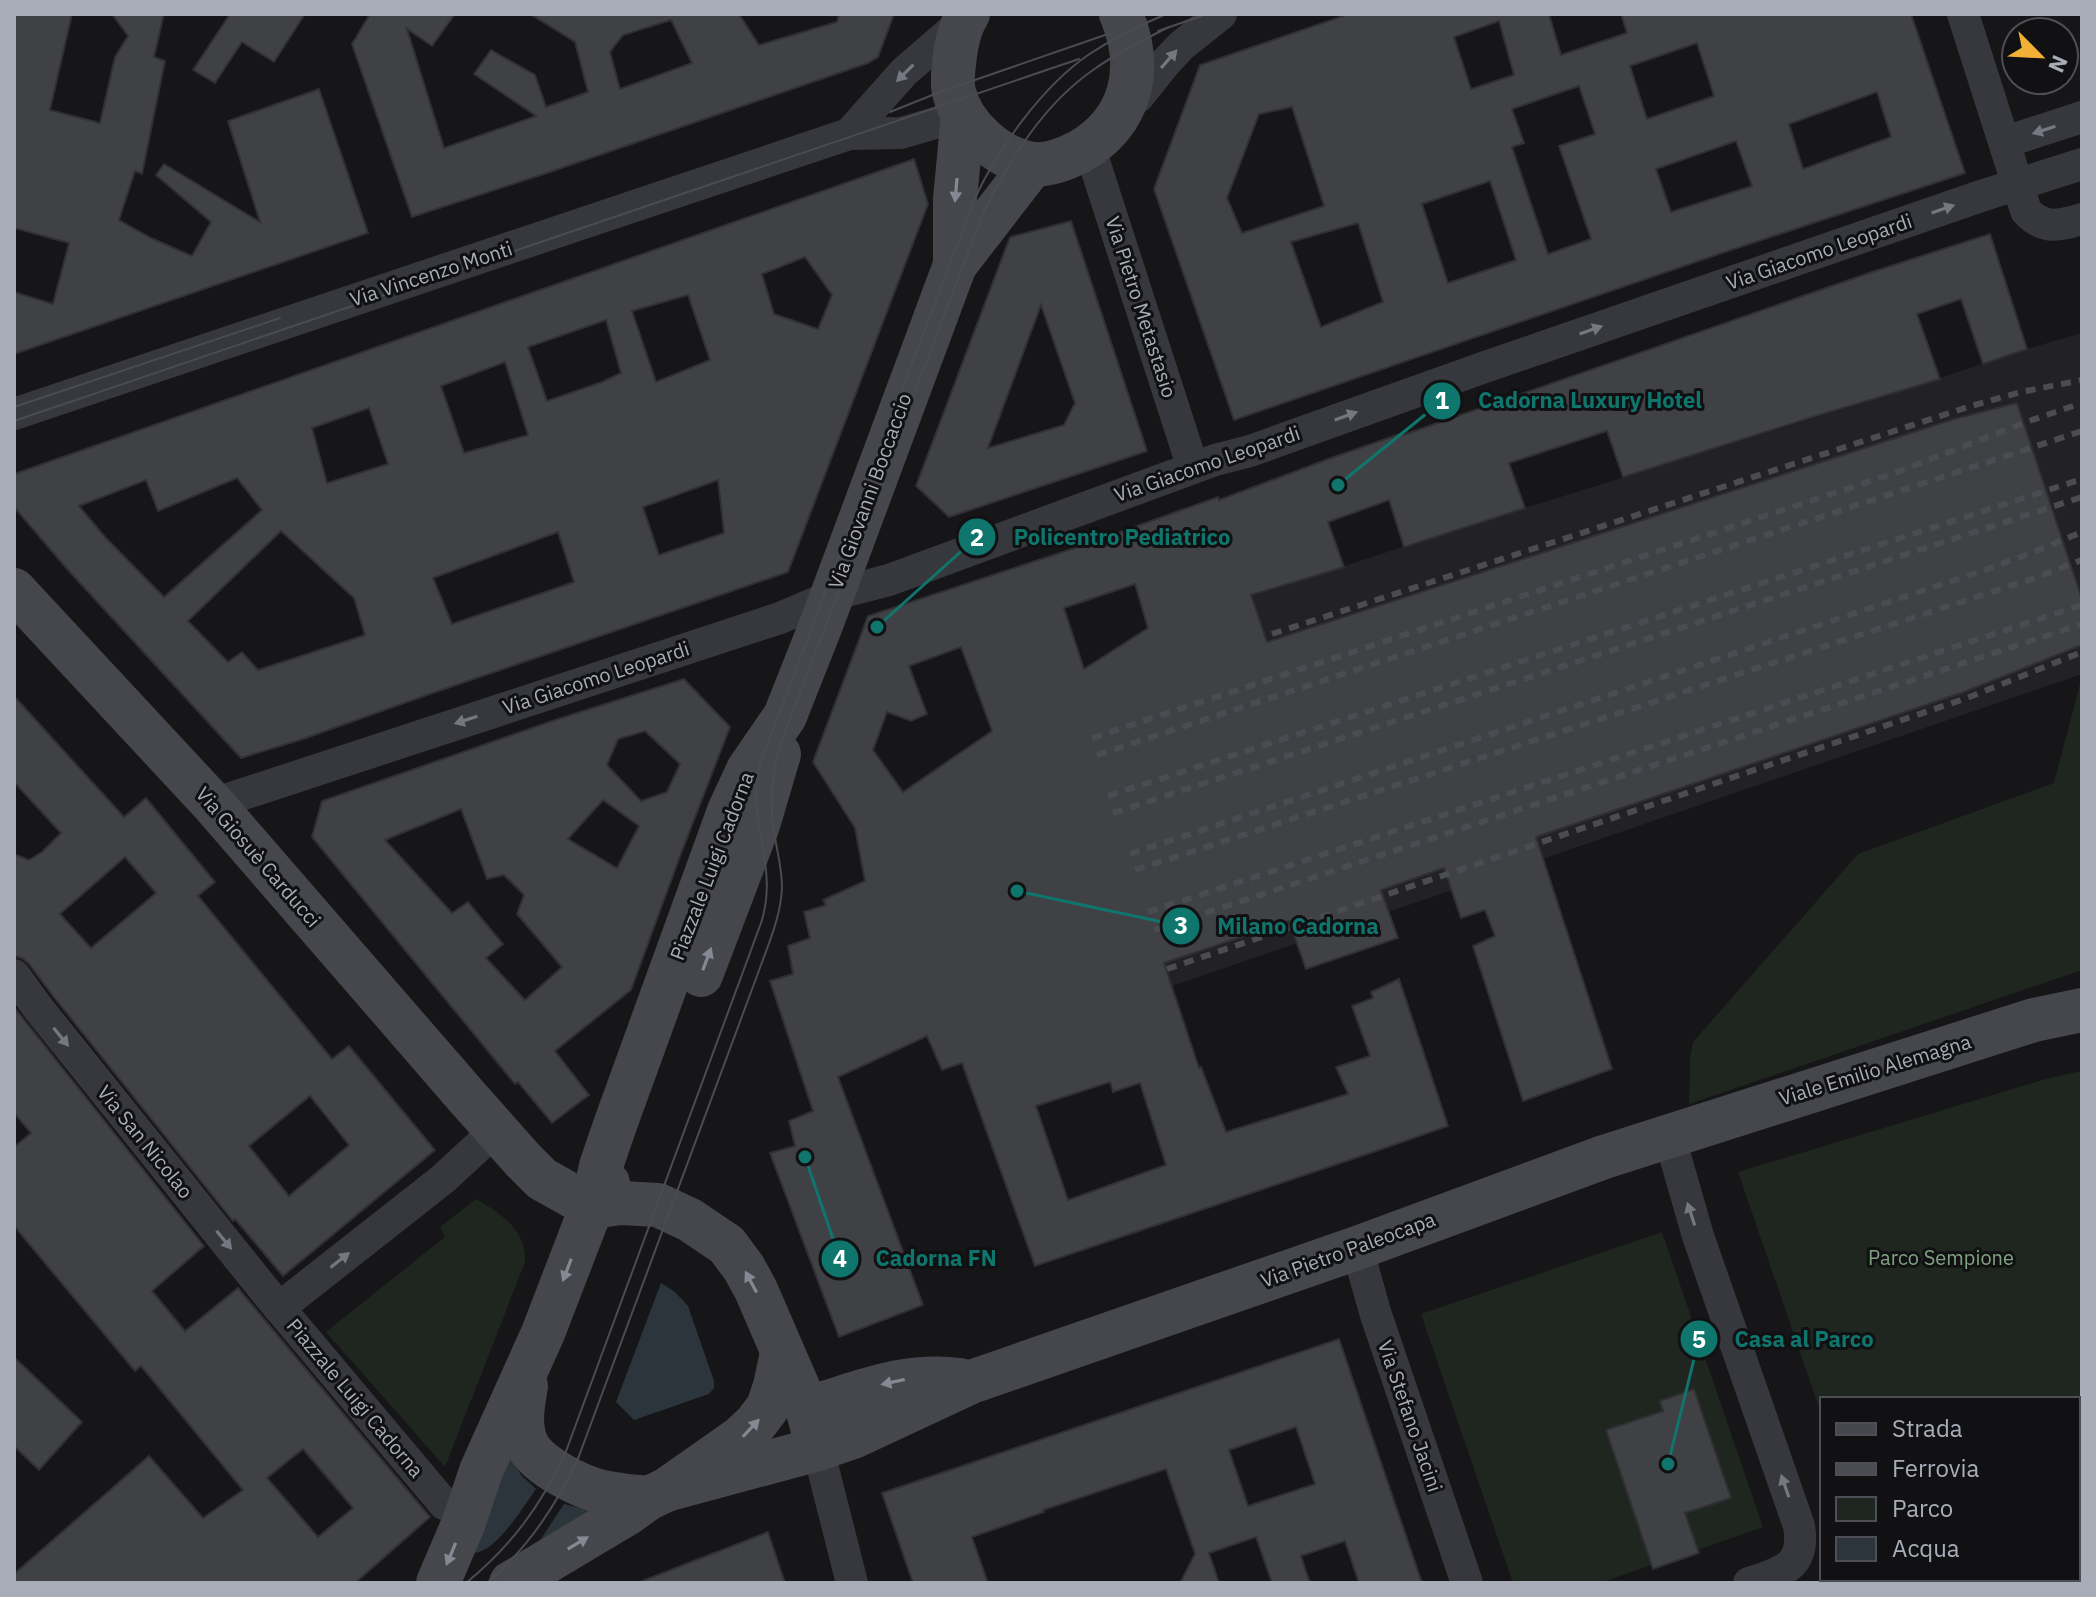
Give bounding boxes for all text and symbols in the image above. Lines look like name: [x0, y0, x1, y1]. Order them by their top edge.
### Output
north arrow: [2000, 16, 2080, 96]
one-way arrow: [1160, 50, 1177, 70]
text: N: [2042, 51, 2075, 78]
one-way arrow: [896, 63, 915, 82]
one-way arrow: [2031, 124, 2055, 137]
one-way arrow: [949, 177, 962, 202]
one-way arrow: [1931, 202, 1955, 215]
street label: Via Giacomo Leopardi: [1722, 207, 1915, 296]
street label: Via Pietro Metastasio: [1099, 213, 1184, 401]
street label: Via Vincenzo Monti: [346, 235, 515, 313]
one-way arrow: [1579, 324, 1603, 336]
callout: Cadorna Luxury Hotel: [1422, 378, 1718, 424]
text: 1: [1435, 384, 1449, 416]
text: Cadorna Luxury Hotel: [1478, 385, 1702, 414]
street label: Via Giovanni Boccaccio: [822, 389, 918, 592]
one-way arrow: [1334, 410, 1358, 422]
street label: Via Giacomo Leopardi: [1110, 419, 1303, 508]
callout: Policentro Pediatrico: [957, 514, 1246, 560]
text: 2: [970, 521, 984, 553]
text: Policentro Pediatrico: [1014, 522, 1230, 551]
street label: Via Giacomo Leopardi: [499, 635, 693, 720]
one-way arrow: [454, 715, 478, 727]
street label: Piazzale Luigi Cadorna: [663, 767, 760, 964]
street label: Via Giosuè Carducci: [190, 781, 327, 933]
callout: Milano Cadorna: [1161, 903, 1395, 949]
text: 3: [1174, 909, 1188, 941]
text: Milano Cadorna: [1217, 911, 1379, 940]
one-way arrow: [701, 947, 714, 971]
one-way arrow: [52, 1027, 68, 1047]
street label: Viale Emilio Alemagna: [1776, 1027, 1974, 1112]
street label: Via San Nicolao: [91, 1079, 199, 1204]
one-way arrow: [1685, 1202, 1697, 1226]
street label: Via Pietro Paleocapa: [1257, 1205, 1439, 1294]
one-way arrow: [215, 1229, 232, 1250]
callout: Cadorna FN: [820, 1236, 1013, 1282]
text: 4: [833, 1242, 847, 1274]
text: Cadorna FN: [875, 1243, 997, 1272]
park label: Parco Sempione: [1868, 1244, 2014, 1271]
one-way arrow: [330, 1252, 350, 1269]
one-way arrow: [560, 1258, 573, 1282]
one-way arrow: [744, 1270, 757, 1293]
street label: Piazzale Luigi Cadorna: [281, 1312, 430, 1483]
callout: Casa al Parco: [1679, 1316, 1890, 1362]
text: 5: [1692, 1323, 1706, 1355]
text: Casa al Parco: [1734, 1324, 1874, 1353]
street label: Via Stefano Jacini: [1372, 1336, 1449, 1495]
one-way arrow: [881, 1376, 906, 1389]
legend: [1820, 1397, 2080, 1581]
text: Strada: [1892, 1412, 1963, 1444]
one-way arrow: [741, 1418, 759, 1437]
text: Ferrovia: [1892, 1452, 1980, 1484]
one-way arrow: [1779, 1474, 1791, 1498]
text: Parco: [1892, 1492, 1953, 1524]
text: Acqua: [1892, 1532, 1960, 1564]
one-way arrow: [567, 1536, 589, 1550]
one-way arrow: [444, 1542, 457, 1566]

